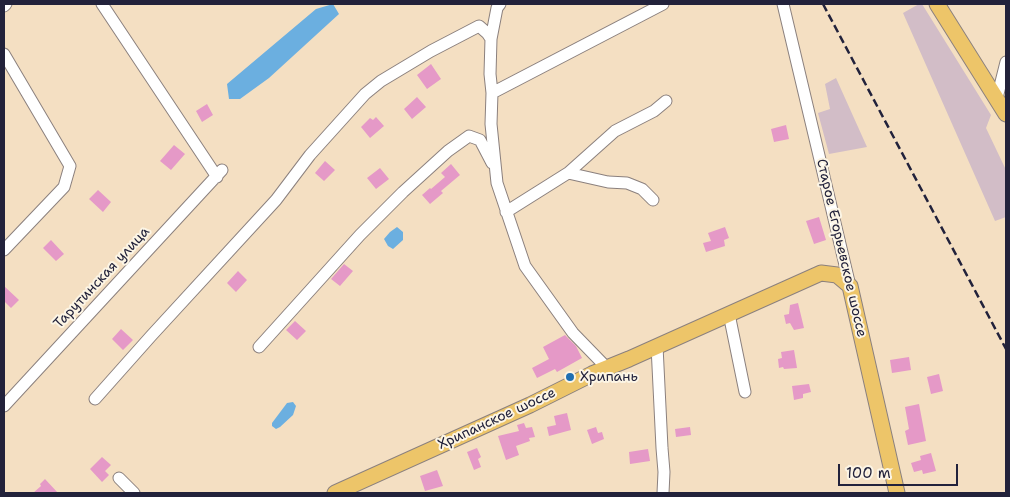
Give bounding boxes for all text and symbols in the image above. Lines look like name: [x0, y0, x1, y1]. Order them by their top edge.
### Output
street label: Старое Егорьевское шоссе: [812, 157, 870, 339]
street label: Тарутинская улица: [51, 224, 153, 332]
place label: Хрипань: [580, 369, 638, 385]
marker: Хрипань: [564, 371, 576, 383]
street label: Хрипанское шоссе: [435, 384, 559, 454]
scale bar: [840, 454, 960, 486]
text: 100 m: [846, 463, 891, 483]

